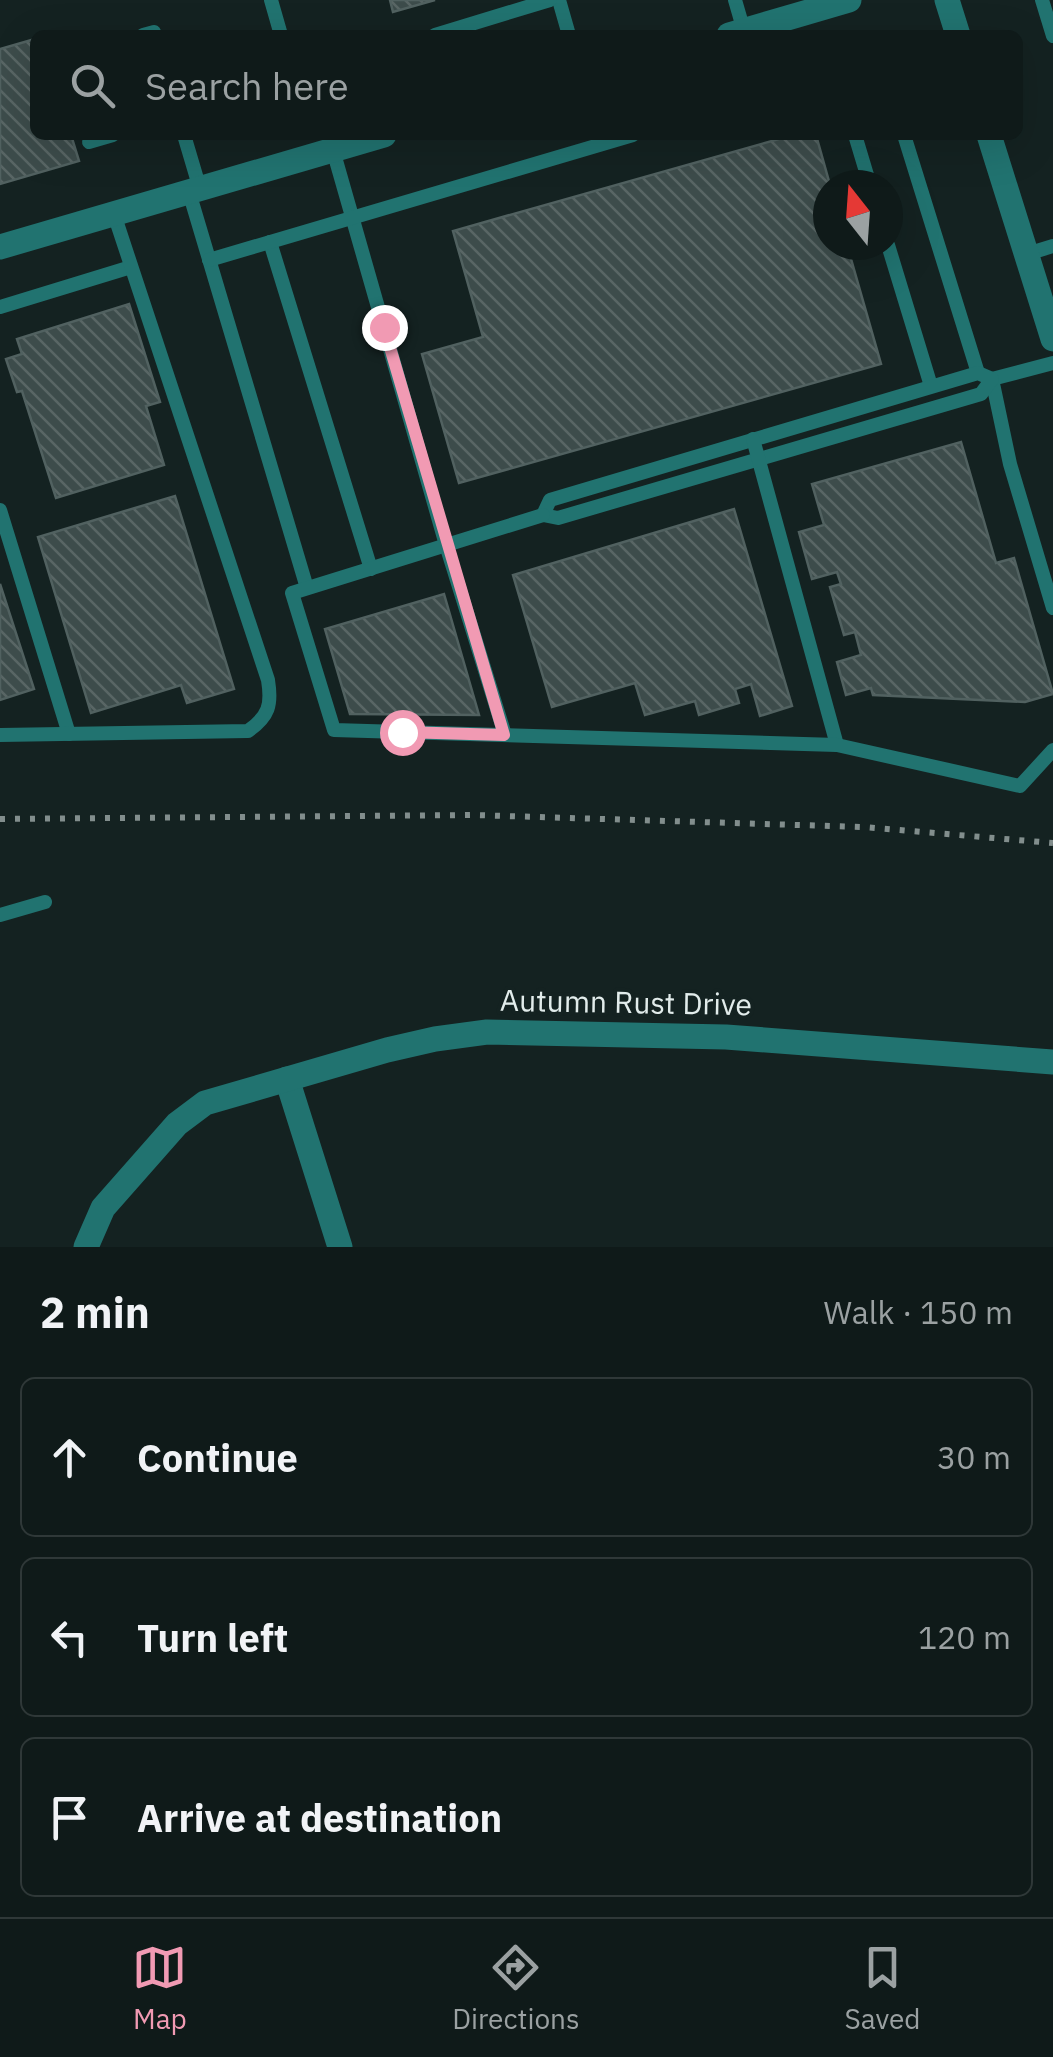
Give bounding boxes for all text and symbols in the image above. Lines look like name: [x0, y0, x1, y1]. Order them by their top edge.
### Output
search box: [30, 30, 1023, 140]
icon: search: [65, 58, 120, 113]
text: Search here: [145, 61, 349, 110]
north arrow: [813, 170, 903, 260]
route end: [362, 305, 408, 351]
route start: [380, 710, 426, 756]
street label: Autumn Rust Drive: [500, 980, 752, 1023]
text: 2 min: [40, 1285, 150, 1340]
text: Walk · 150 m: [824, 1291, 1013, 1333]
icon: ahead: [42, 1430, 97, 1485]
text: Continue: [137, 1433, 298, 1482]
text: 30 m: [937, 1436, 1011, 1478]
icon: left: [42, 1610, 97, 1665]
text: Turn left: [137, 1613, 288, 1662]
text: 120 m: [918, 1616, 1011, 1658]
icon: arrive: [42, 1790, 97, 1845]
text: Arrive at destination: [137, 1793, 502, 1842]
tab: Map: [132, 1940, 187, 2037]
tab: Directions: [452, 1940, 580, 2037]
tab: Saved: [844, 1940, 921, 2037]

